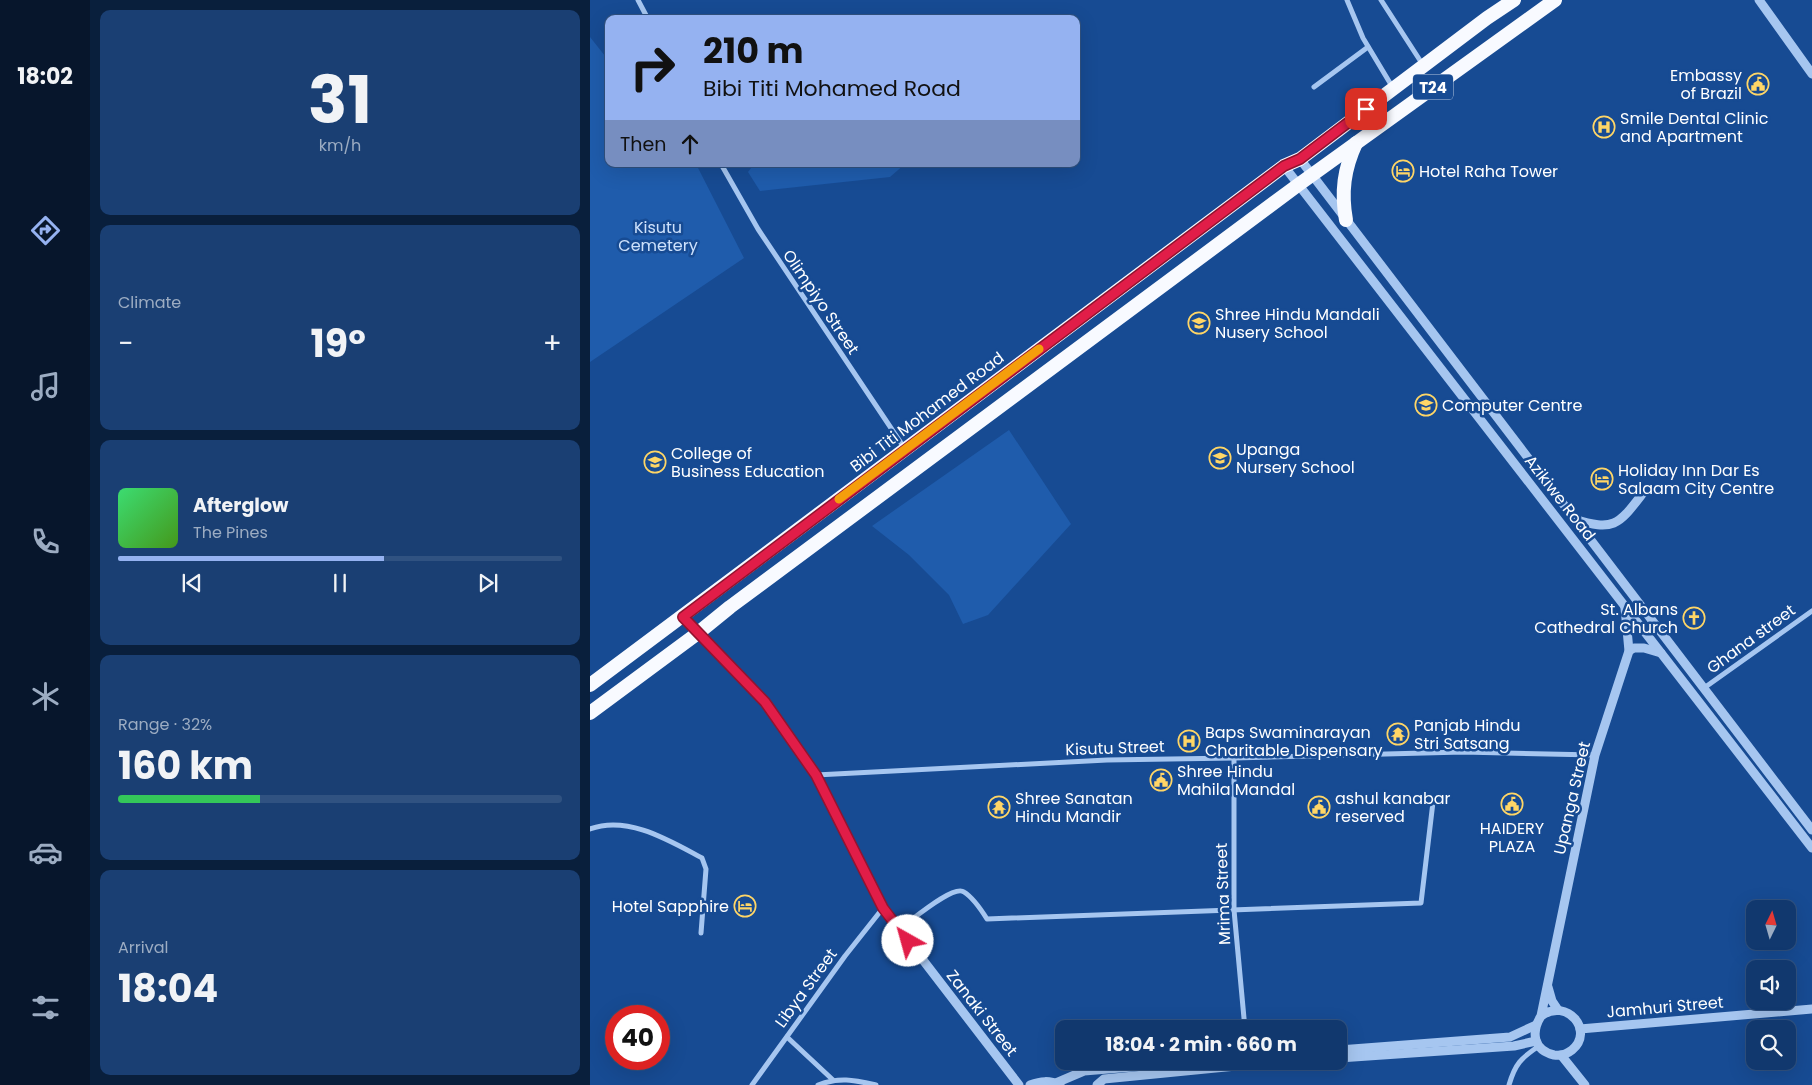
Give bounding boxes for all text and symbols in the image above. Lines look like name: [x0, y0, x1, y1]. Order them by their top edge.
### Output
text: 210 m: [703, 26, 803, 75]
icon: right: [620, 35, 685, 100]
text: 31: [308, 55, 372, 146]
text: 18:02: [17, 61, 73, 92]
place label: Embassy of Brazil: [1670, 64, 1742, 105]
public building icon: Embassy of Brazil: [1746, 72, 1770, 96]
text: Bibi Titi Mohamed Road: [703, 73, 961, 104]
road number: T24: [1413, 74, 1453, 100]
pin: [1345, 88, 1387, 130]
icon: arrive: [1352, 95, 1380, 123]
place label: Smile Dental Clinic and Apartment: [1620, 107, 1769, 148]
hospital icon: Smile Dental Clinic and Apartment: [1592, 115, 1616, 139]
icon: ahead: [676, 130, 704, 158]
text: Then: [620, 131, 666, 158]
text: km/h: [319, 134, 361, 157]
hotel icon: Hotel Raha Tower: [1391, 159, 1415, 183]
place label: Hotel Raha Tower: [1419, 160, 1558, 183]
icon: directions: [28, 213, 63, 248]
park label: Kisutu Cemetery: [618, 216, 698, 257]
street label: Olimpiyo Street: [777, 245, 865, 359]
text: Climate: [118, 291, 181, 314]
place label: Shree Hindu Mandali Nusery School: [1215, 303, 1380, 344]
school or university icon: Shree Hindu Mandali Nusery School: [1187, 311, 1211, 335]
text: 19°: [311, 317, 366, 370]
text: −: [118, 324, 133, 363]
text: +: [543, 324, 562, 363]
street label: Bibi Titi Mohamed Road: [845, 346, 1009, 478]
icon: music: [28, 369, 63, 404]
school or university icon: Computer Centre: [1414, 393, 1438, 417]
place label: Computer Centre: [1442, 394, 1582, 417]
place label: Upanga Nursery School: [1236, 438, 1355, 479]
place label: College of Business Education: [671, 442, 825, 483]
school or university icon: Upanga Nursery School: [1208, 446, 1232, 470]
school or university icon: College of Business Education: [643, 450, 667, 474]
street label: Azikiwe Road: [1519, 450, 1601, 546]
place label: Holiday Inn Dar Es Salaam City Centre: [1618, 459, 1774, 500]
hotel icon: Holiday Inn Dar Es Salaam City Centre: [1590, 467, 1614, 491]
text: Afterglow: [193, 492, 288, 519]
text: The Pines: [193, 521, 268, 544]
icon: phone: [28, 524, 63, 559]
icon: previous: [178, 569, 206, 597]
icon: pause: [326, 569, 354, 597]
icon: next: [474, 569, 502, 597]
place label: St. Albans Cathedral Church: [1534, 598, 1678, 639]
street label: Ghana street: [1702, 599, 1800, 679]
church icon: St. Albans Cathedral Church: [1682, 606, 1706, 630]
icon: climate: [28, 679, 63, 714]
text: Range · 32%: [118, 713, 212, 736]
place label: Panjab Hindu Stri Satsang: [1414, 714, 1521, 755]
place label: Baps Swaminarayan Charitable Dispensary: [1205, 721, 1383, 762]
temple icon: Panjab Hindu Stri Satsang: [1386, 722, 1410, 746]
hospital icon: Baps Swaminarayan Charitable Dispensary: [1177, 729, 1201, 753]
street label: Kisutu Street: [1065, 735, 1165, 761]
text: 160 km: [118, 739, 253, 792]
street label: Upanga Street: [1548, 739, 1596, 857]
place label: Shree Hindu Mahila Mandal: [1177, 760, 1295, 801]
public building icon: Shree Hindu Mahila Mandal: [1149, 768, 1173, 792]
place label: Shree Sanatan Hindu Mandir: [1015, 787, 1133, 828]
place label: ashul kanabar reserved: [1335, 787, 1451, 828]
public building icon: HAIDERY PLAZA: [1500, 792, 1524, 816]
temple icon: Shree Sanatan Hindu Mandir: [987, 795, 1011, 819]
public building icon: ashul kanabar reserved: [1307, 795, 1331, 819]
place label: HAIDERY PLAZA: [1480, 817, 1545, 858]
icon: car: [28, 835, 63, 870]
street label: Mrima Street: [1210, 842, 1236, 945]
hotel icon: Hotel Sapphire: [733, 894, 757, 918]
place label: Hotel Sapphire: [612, 895, 729, 918]
north arrow: [1746, 900, 1796, 950]
map controls: [1746, 900, 1796, 1070]
position arrow: [881, 914, 933, 966]
text: Arrival: [118, 936, 168, 959]
street label: Libya Street: [769, 944, 843, 1032]
button: sound: [1746, 960, 1796, 1010]
text: 18:04: [118, 962, 218, 1015]
street label: Zanaki Street: [941, 965, 1023, 1061]
icon: filters: [28, 990, 63, 1025]
street label: Jamhuri Street: [1606, 990, 1725, 1024]
speed limit sign: 40: [605, 1005, 670, 1070]
button: search: [1746, 1020, 1796, 1070]
text: 18:04 · 2 min · 660 m: [1105, 1031, 1297, 1058]

